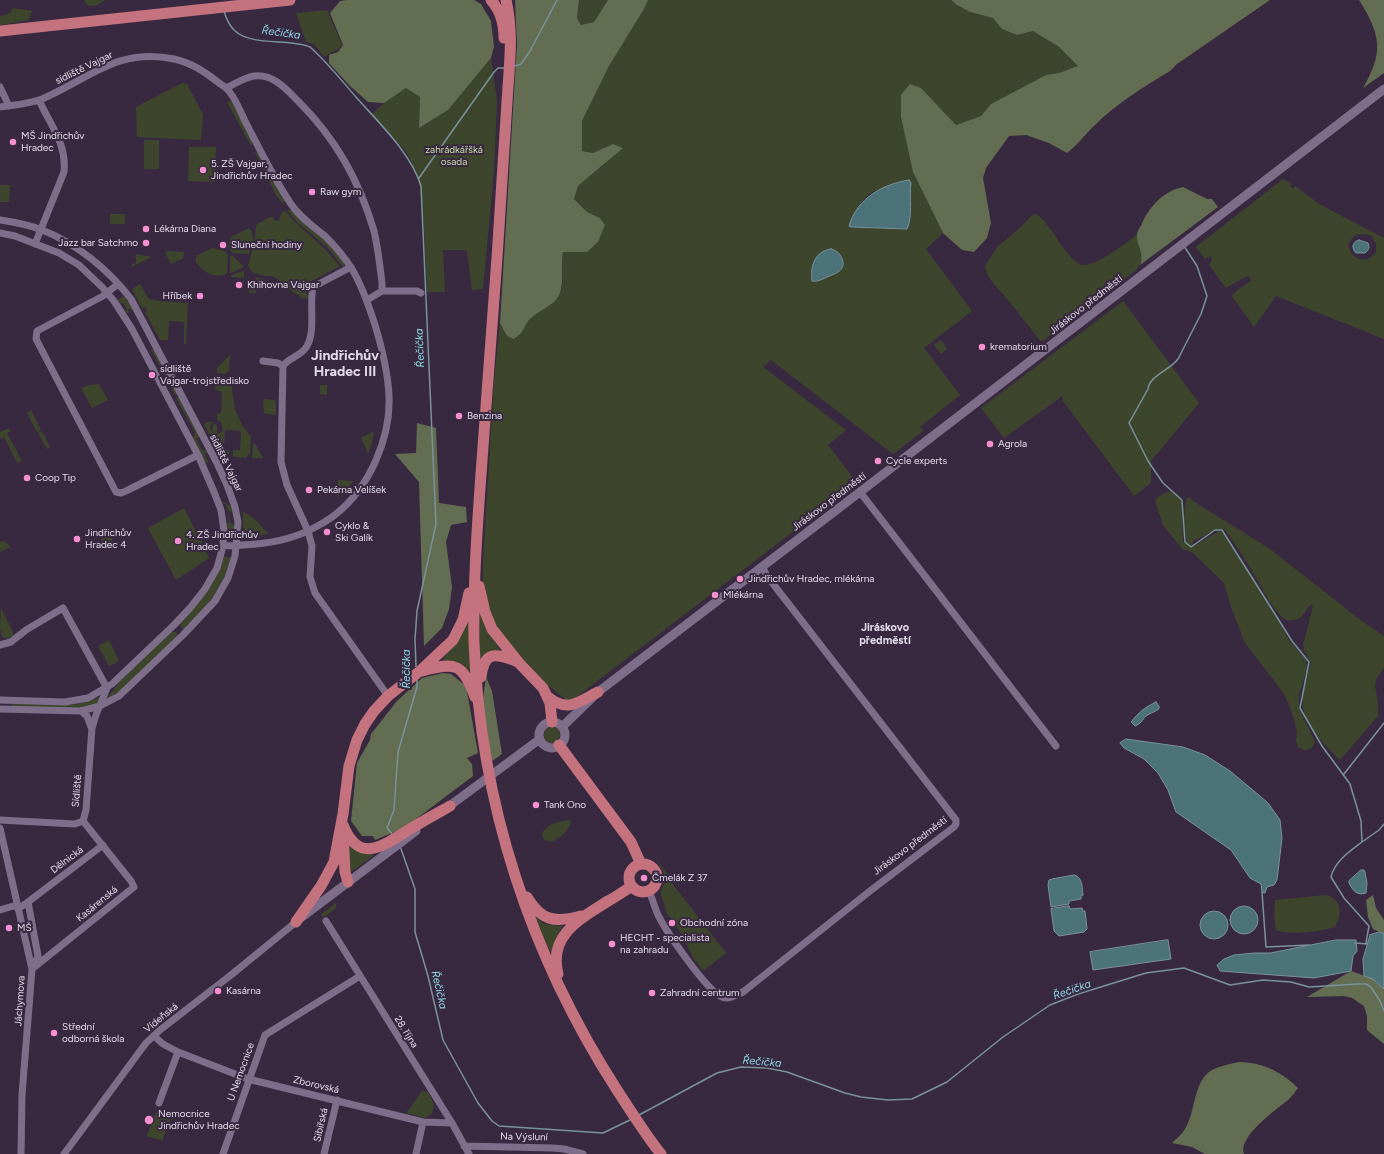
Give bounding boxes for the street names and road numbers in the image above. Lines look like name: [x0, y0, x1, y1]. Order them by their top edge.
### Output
street label: sídliště Vajgar: [53, 49, 115, 87]
street label: Jiráskovo předměstí: [1047, 273, 1125, 337]
street label: sídliště Vajgar: [207, 432, 245, 494]
street label: Jiráskovo předměstí: [790, 470, 868, 534]
street label: Sídliště: [70, 774, 84, 808]
street label: Jiráskovo předměstí: [871, 814, 949, 878]
street label: Dělnická: [48, 844, 86, 876]
street label: Kasárenská: [74, 884, 120, 924]
street label: Jáchymova: [12, 975, 28, 1027]
street label: Vídeňská: [141, 1001, 181, 1035]
street label: 28. října: [392, 1014, 420, 1050]
street label: U Nemocnice: [225, 1041, 257, 1103]
street label: Zborovská: [292, 1074, 340, 1096]
street label: Sibiřská: [311, 1107, 331, 1143]
street label: Na Výsluní: [500, 1131, 548, 1143]

